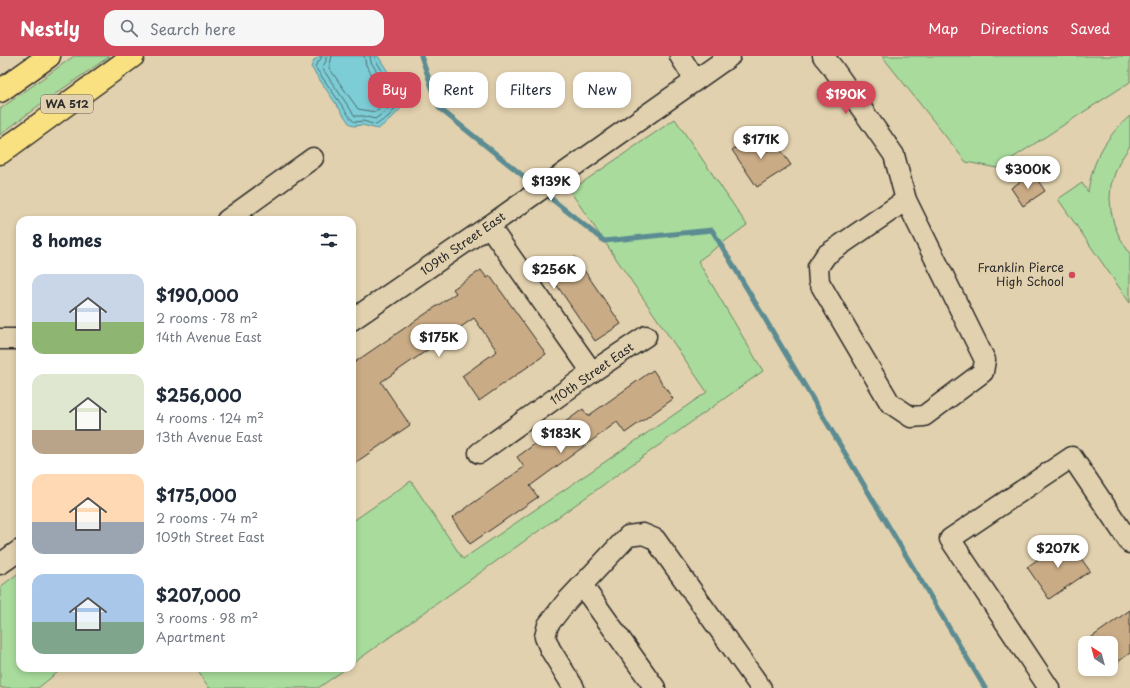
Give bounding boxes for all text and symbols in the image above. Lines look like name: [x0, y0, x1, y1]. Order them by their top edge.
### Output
search box: [104, 10, 384, 46]
text: Nestly: [20, 14, 80, 42]
icon: search: [118, 17, 140, 39]
text: Search here: [150, 17, 236, 40]
text: Map: [928, 18, 958, 39]
text: Directions: [980, 18, 1048, 39]
text: Saved: [1070, 18, 1110, 39]
chip: Buy: [368, 72, 421, 108]
chip: Rent: [429, 72, 488, 108]
chip: Filters: [496, 72, 565, 108]
chip: New: [573, 72, 631, 108]
pin: $190K: [818, 81, 874, 115]
text: $190K: [826, 84, 866, 103]
road number: WA 512: [41, 95, 93, 113]
pin: $171K: [733, 126, 789, 160]
text: $171K: [743, 129, 779, 148]
pin: $300K: [1000, 156, 1056, 190]
text: $300K: [1005, 159, 1051, 178]
pin: $139K: [523, 168, 579, 202]
text: $139K: [531, 171, 571, 190]
street label: 109th Street East: [416, 207, 509, 279]
text: 8 homes: [32, 227, 102, 253]
icon: filters: [318, 229, 340, 251]
pin: $256K: [526, 256, 582, 290]
place label: Franklin Pierce High School: [978, 258, 1064, 290]
text: $256K: [532, 259, 576, 278]
marker: Franklin Pierce High School: [1067, 270, 1077, 280]
text: $190,000: [156, 282, 239, 308]
icon: home: [64, 290, 112, 338]
text: 2 rooms · 78 m²: [156, 308, 258, 327]
pin: $175K: [411, 324, 467, 358]
text: 14th Avenue East: [156, 327, 262, 346]
text: $175K: [419, 327, 459, 346]
street label: 110th Street East: [546, 337, 637, 409]
text: $256,000: [156, 382, 242, 408]
icon: home: [64, 390, 112, 438]
text: 4 rooms · 124 m²: [156, 408, 264, 427]
pin: $183K: [533, 420, 589, 454]
text: $183K: [541, 423, 581, 442]
text: 13th Avenue East: [156, 427, 263, 446]
text: $175,000: [156, 482, 237, 508]
icon: home: [64, 490, 112, 538]
text: 2 rooms · 74 m²: [156, 508, 258, 527]
text: 109th Street East: [156, 527, 265, 546]
pin: $207K: [1030, 535, 1086, 569]
text: $207K: [1036, 538, 1080, 557]
text: $207,000: [156, 582, 241, 608]
icon: home: [64, 590, 112, 638]
text: 3 rooms · 98 m²: [156, 608, 258, 627]
text: Apartment: [156, 627, 225, 646]
north arrow: [1078, 636, 1118, 676]
map controls: [1078, 636, 1118, 676]

